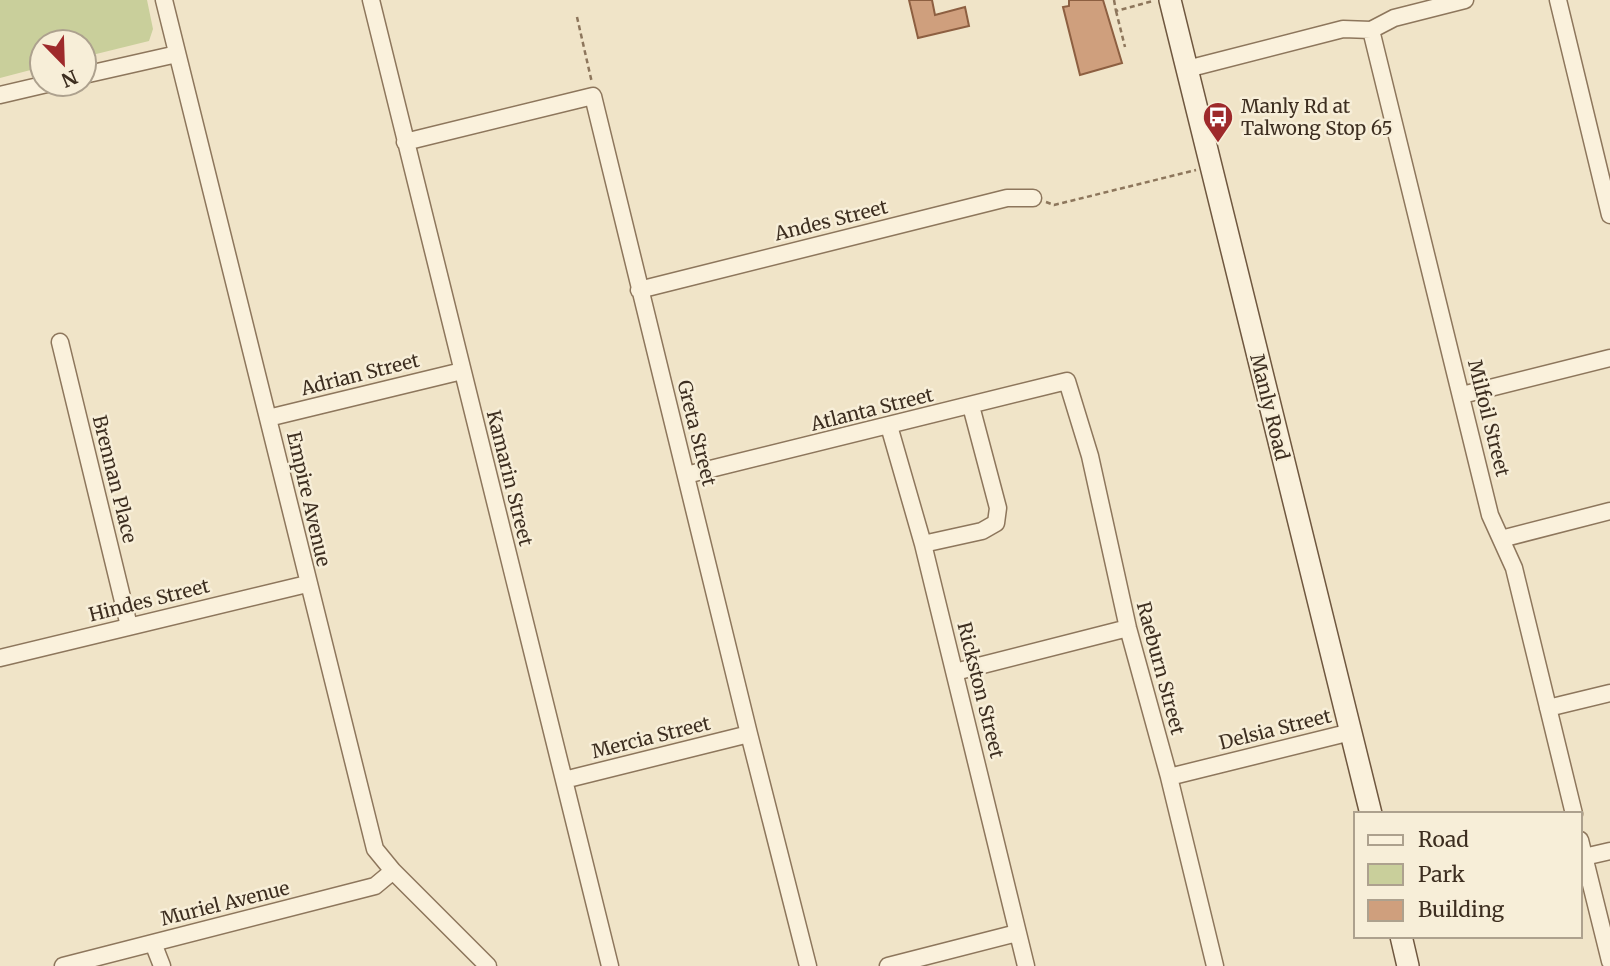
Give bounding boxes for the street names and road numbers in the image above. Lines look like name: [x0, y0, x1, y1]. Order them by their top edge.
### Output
street label: Andes Street: [771, 194, 891, 246]
street label: Adrian Street: [297, 348, 422, 401]
street label: Manly Road: [1245, 351, 1295, 463]
street label: Milfoil Street: [1463, 357, 1515, 479]
street label: Greta Street: [672, 378, 722, 489]
street label: Atlanta Street: [807, 382, 936, 436]
street label: Kamarin Street: [482, 408, 539, 549]
street label: Brennan Place: [88, 413, 142, 545]
street label: Empire Avenue: [282, 429, 336, 569]
street label: Hindes Street: [86, 573, 212, 627]
street label: Raeburn Street: [1132, 599, 1190, 738]
street label: Rickston Street: [952, 619, 1010, 761]
street label: Delsia Street: [1216, 703, 1334, 755]
street label: Mercia Street: [589, 711, 713, 763]
street label: Muriel Avenue: [158, 875, 292, 931]

